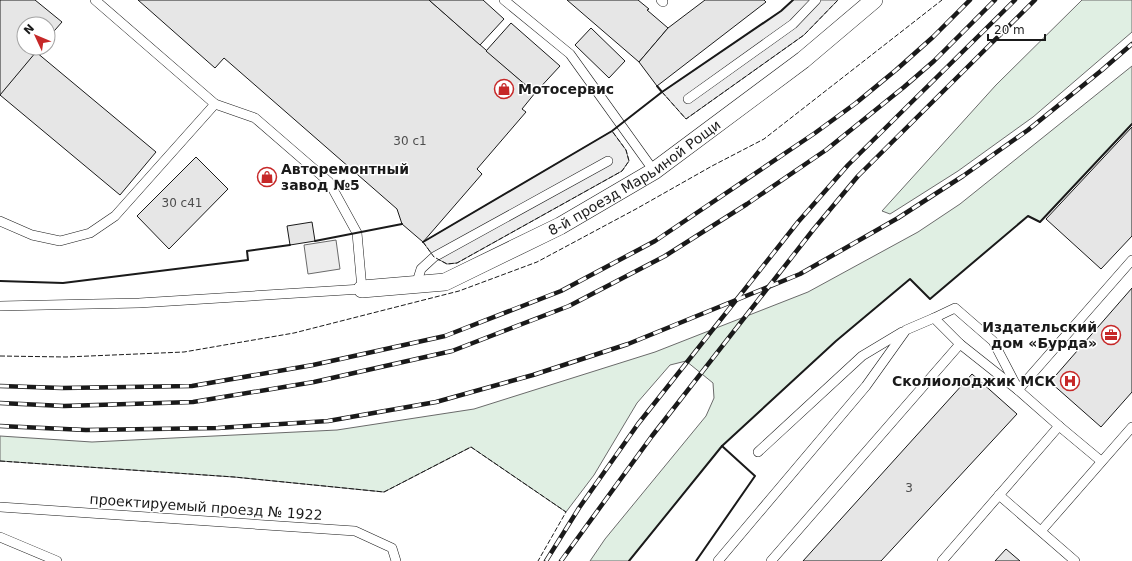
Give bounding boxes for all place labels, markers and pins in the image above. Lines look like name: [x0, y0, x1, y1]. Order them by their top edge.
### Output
shop icon: Мотосервис: [493, 78, 515, 100]
place label: Мотосервис: [518, 81, 614, 97]
place label: Авторемонтный завод №5: [281, 161, 409, 193]
shop icon: Авторемонтный завод №5: [256, 166, 278, 188]
place label: Издательский дом «Бурда»: [982, 319, 1097, 351]
office icon: Издательский дом «Бурда»: [1100, 324, 1122, 346]
hospital icon: Сколиолоджик МСК: [1059, 370, 1081, 392]
place label: Сколиолоджик МСК: [892, 373, 1057, 389]

